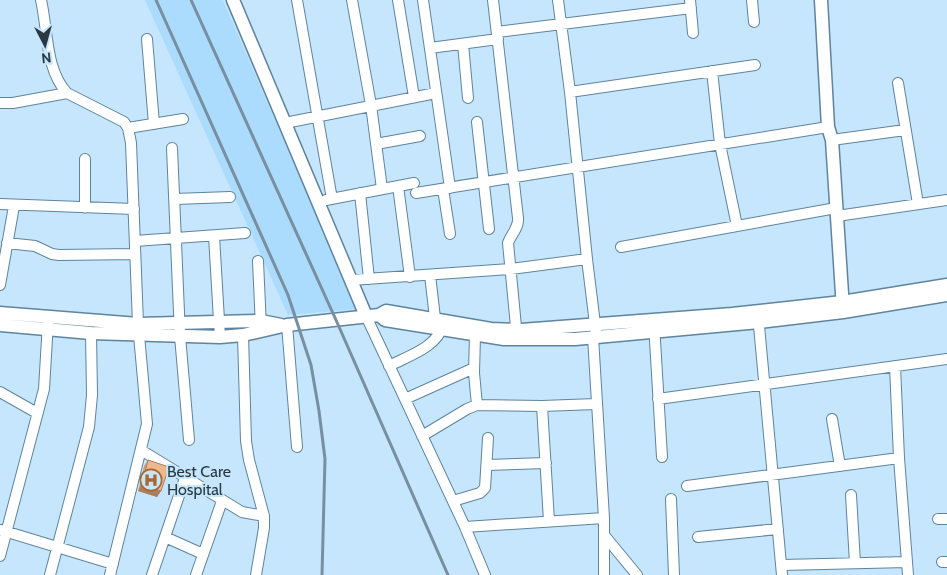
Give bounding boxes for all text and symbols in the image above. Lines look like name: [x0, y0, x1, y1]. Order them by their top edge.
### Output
north arrow: [20, 20, 70, 70]
text: N: [40, 48, 52, 67]
place label: Best Care Hospital: [167, 462, 231, 499]
hospital icon: Best Care Hospital: [139, 468, 163, 492]

